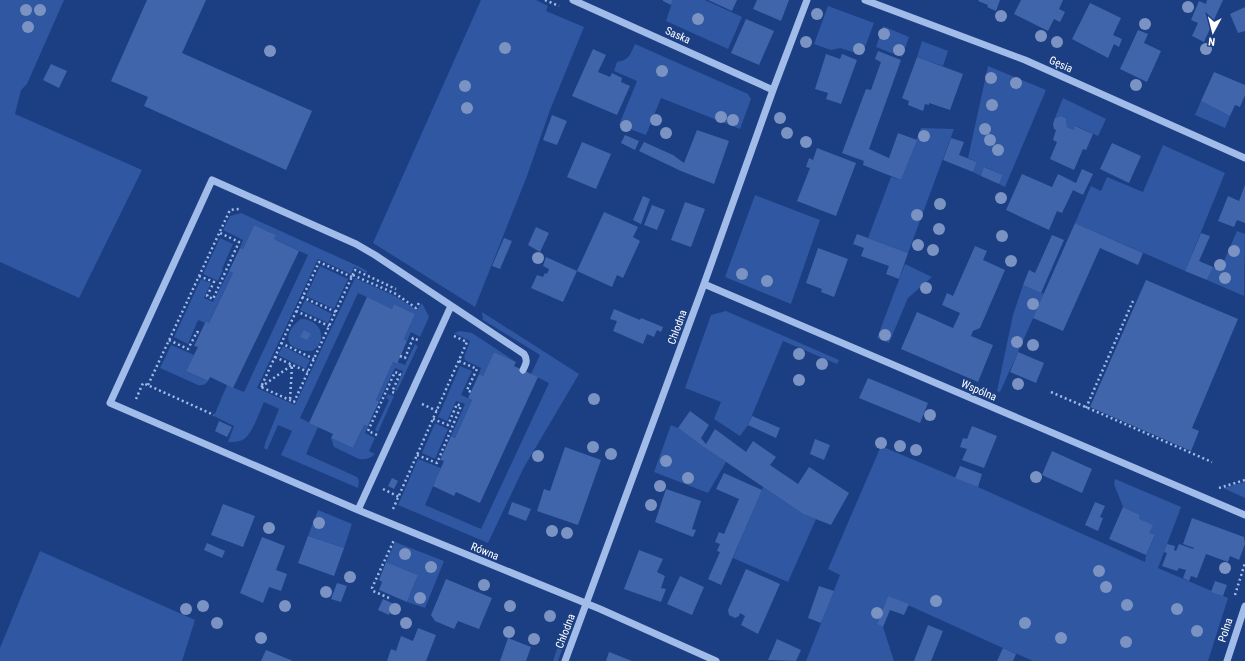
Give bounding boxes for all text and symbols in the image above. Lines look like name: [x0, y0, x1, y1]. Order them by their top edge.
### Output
north arrow: [1193, 12, 1233, 52]
street label: Saska: [663, 24, 692, 47]
text: N: [1207, 35, 1216, 48]
street label: Gęsia: [1047, 54, 1075, 75]
street label: Chłodna: [665, 308, 690, 346]
street label: Wspólna: [959, 377, 999, 404]
street label: Równa: [469, 540, 501, 563]
street label: Chłodna: [553, 612, 578, 650]
street label: Polna: [1215, 616, 1235, 644]

